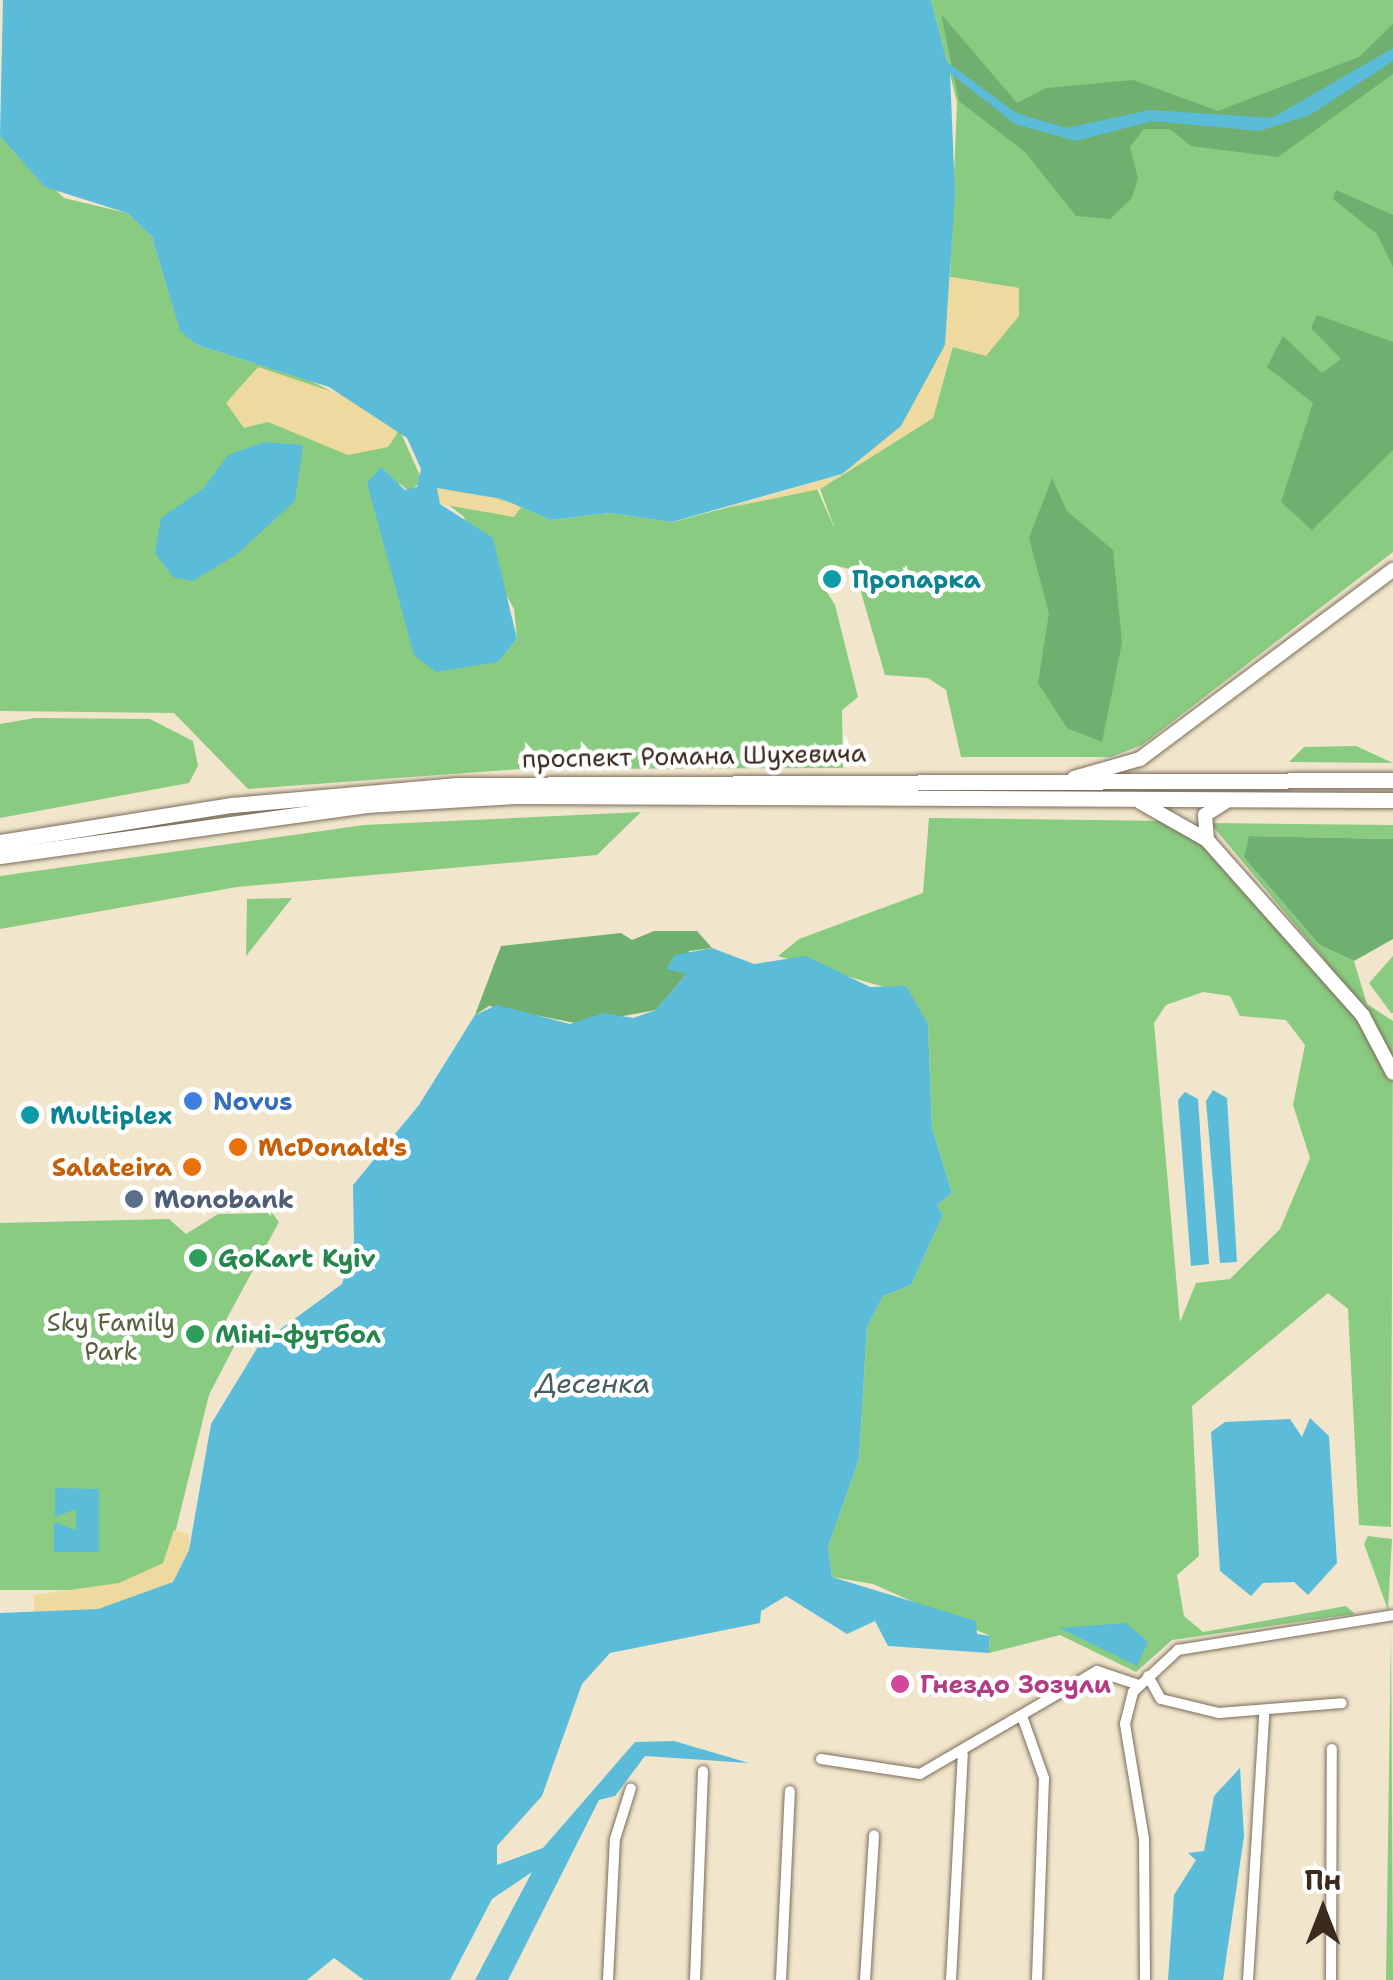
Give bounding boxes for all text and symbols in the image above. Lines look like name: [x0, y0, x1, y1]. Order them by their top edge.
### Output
place label: Пропарка: [852, 564, 981, 594]
marker: Пропарка: [821, 568, 843, 590]
street label: проспект Романа Шухевича: [522, 738, 866, 774]
place label: Novus: [213, 1086, 293, 1116]
marker: Novus: [182, 1090, 204, 1112]
place label: Multiplex: [50, 1100, 172, 1130]
marker: Multiplex: [19, 1104, 41, 1126]
place label: McDonald's: [258, 1132, 407, 1162]
marker: McDonald's: [227, 1136, 249, 1158]
place label: Salateira: [52, 1152, 172, 1182]
marker: Salateira: [181, 1156, 203, 1178]
place label: Monobank: [154, 1184, 294, 1214]
marker: Monobank: [123, 1188, 145, 1210]
place label: GoKart Kyiv: [218, 1243, 376, 1273]
marker: GoKart Kyiv: [187, 1247, 209, 1269]
park label: Sky Family Park: [47, 1308, 175, 1367]
place label: Міні-футбол: [215, 1319, 381, 1349]
marker: Міні-футбол: [184, 1323, 206, 1345]
water label: Десенка: [536, 1366, 650, 1400]
place label: Гнездо Зозули: [920, 1669, 1111, 1699]
marker: Гнездо Зозули: [889, 1673, 911, 1695]
north arrow: [1273, 1860, 1373, 1960]
text: Пн: [1305, 1861, 1342, 1899]

